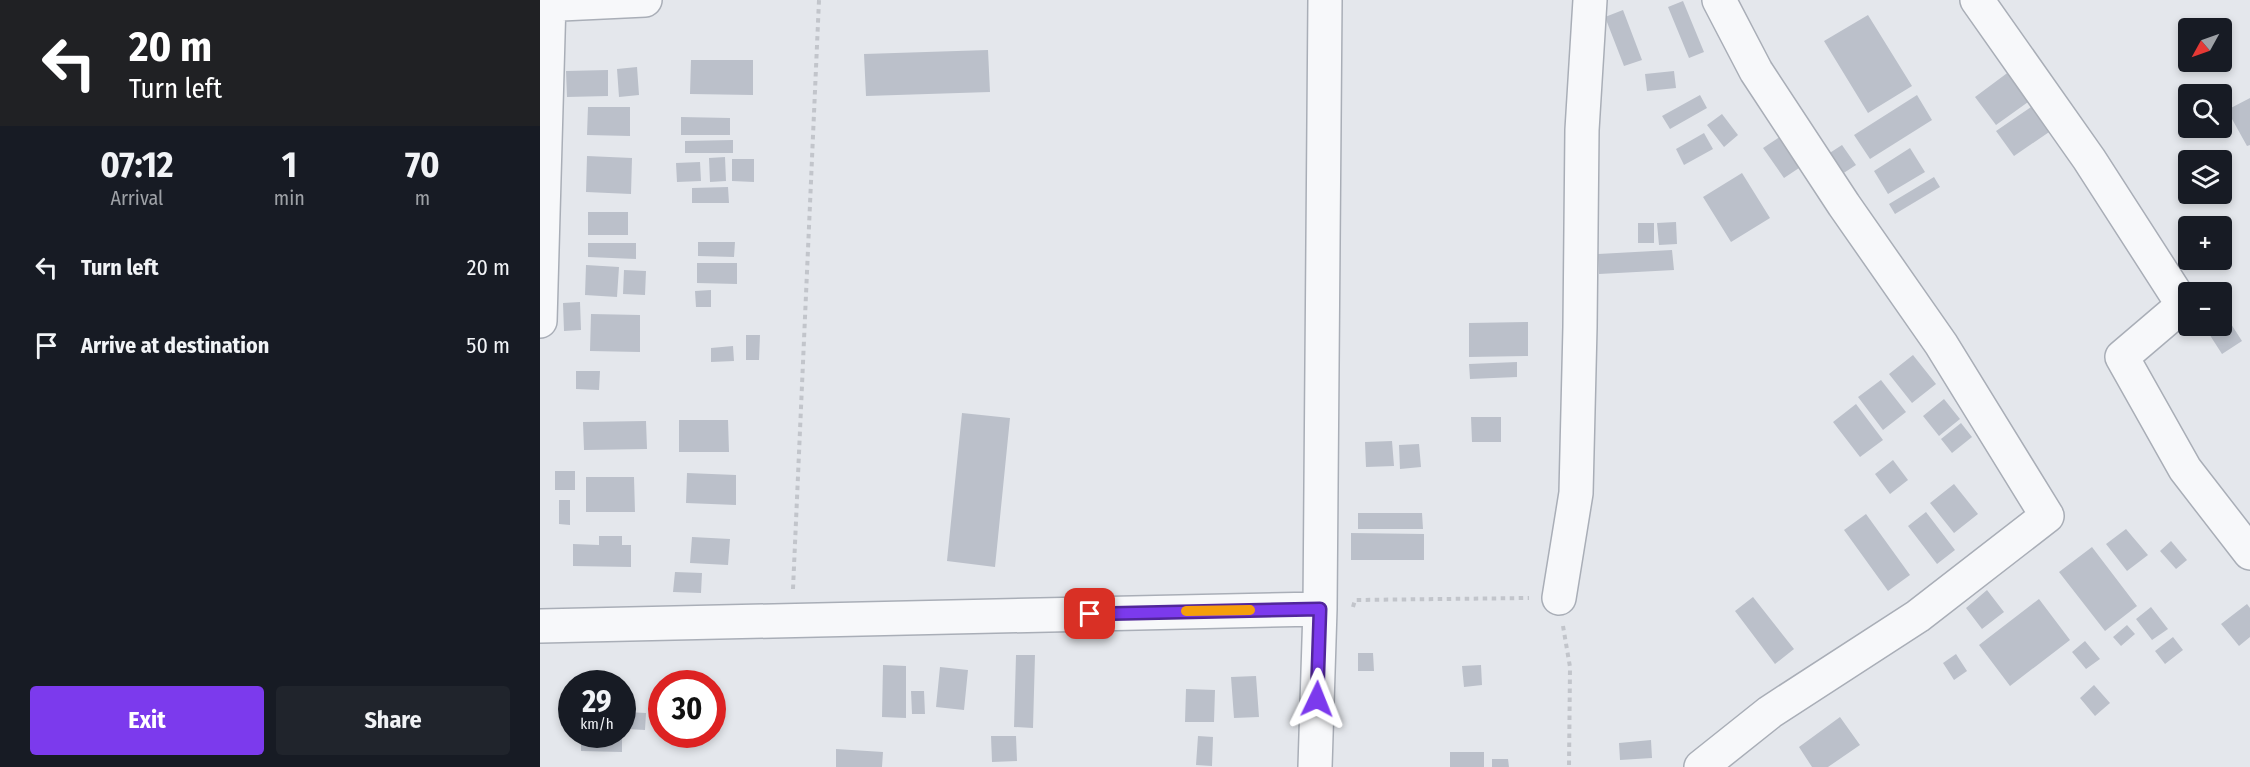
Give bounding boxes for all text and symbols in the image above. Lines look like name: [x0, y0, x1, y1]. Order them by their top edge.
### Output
north arrow: [2178, 18, 2232, 72]
map controls: [2178, 18, 2232, 336]
text: 20 m: [129, 22, 212, 72]
icon: left: [30, 24, 108, 102]
text: Turn left: [129, 73, 222, 105]
button: search: [2178, 84, 2232, 138]
text: 07:12: [100, 143, 174, 187]
text: 1: [282, 143, 297, 187]
text: 70: [405, 143, 440, 187]
button: layers: [2178, 150, 2232, 204]
text: Arrival: [110, 186, 163, 210]
text: min: [274, 186, 305, 210]
text: m: [415, 186, 430, 210]
button: +: [2178, 216, 2232, 270]
icon: left: [30, 251, 63, 284]
text: Turn left: [81, 254, 159, 281]
text: 20 m: [467, 254, 510, 281]
button: −: [2178, 282, 2232, 336]
icon: arrive: [30, 329, 63, 362]
text: Arrive at destination: [81, 332, 269, 359]
text: 50 m: [466, 332, 510, 359]
pin: [1064, 588, 1115, 639]
icon: arrive: [1073, 597, 1106, 630]
position arrow: [1285, 667, 1349, 731]
speed limit sign: 30: [648, 670, 726, 748]
text: 29: [582, 684, 612, 720]
button: Exit: [30, 686, 264, 755]
button: Share: [276, 686, 510, 755]
text: km/h: [580, 715, 614, 733]

